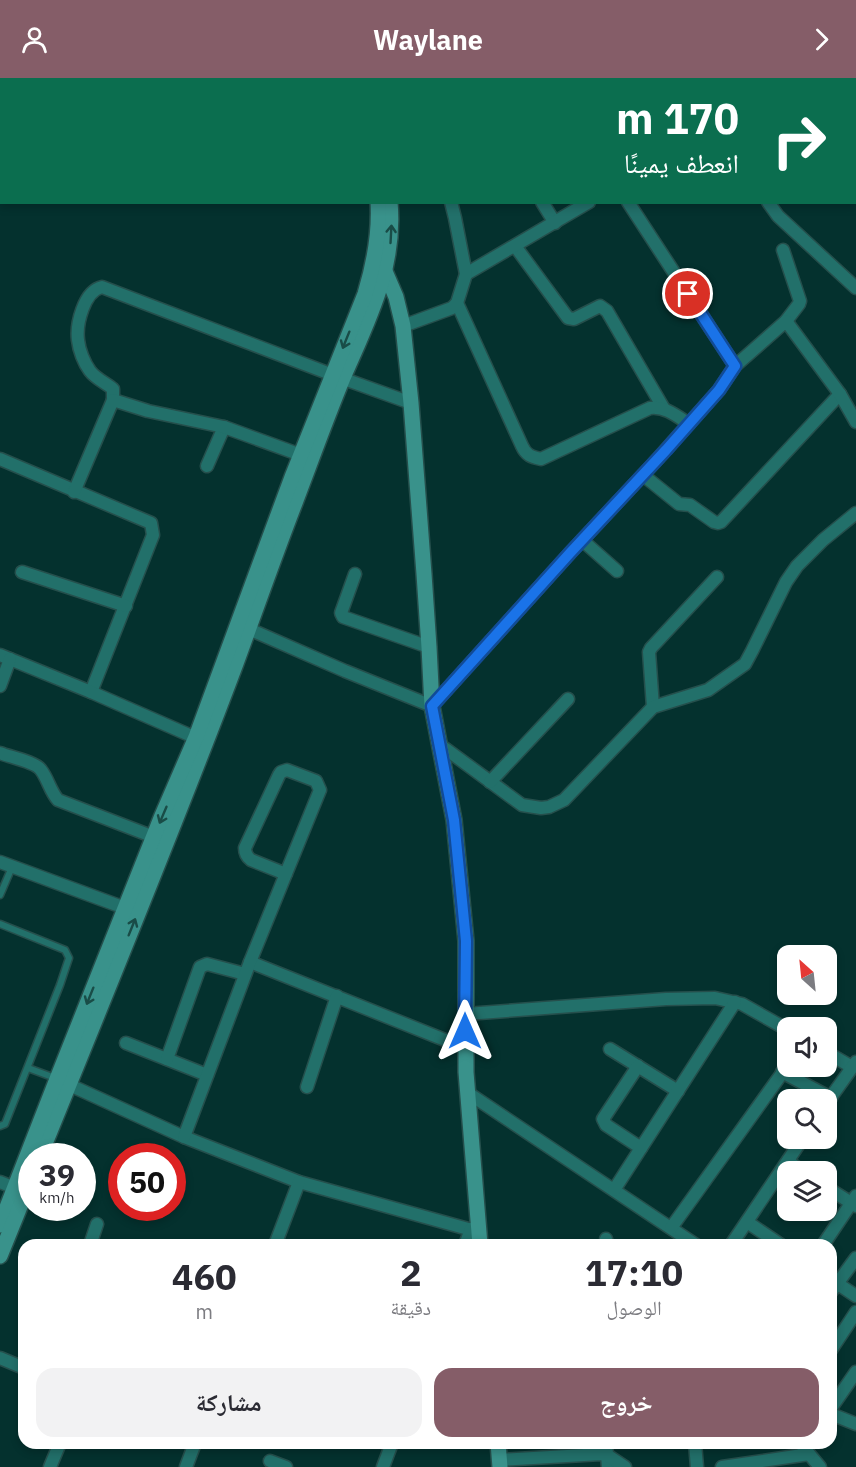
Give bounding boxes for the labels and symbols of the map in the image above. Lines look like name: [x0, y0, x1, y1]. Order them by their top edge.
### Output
one-way arrow: [385, 224, 396, 244]
pin: [662, 268, 713, 319]
one-way arrow: [340, 330, 351, 349]
one-way arrow: [156, 806, 168, 824]
one-way arrow: [127, 918, 138, 937]
north arrow: [777, 945, 837, 1005]
one-way arrow: [84, 987, 95, 1005]
position arrow: [433, 999, 497, 1063]
speed limit sign: 50: [108, 1143, 186, 1221]

